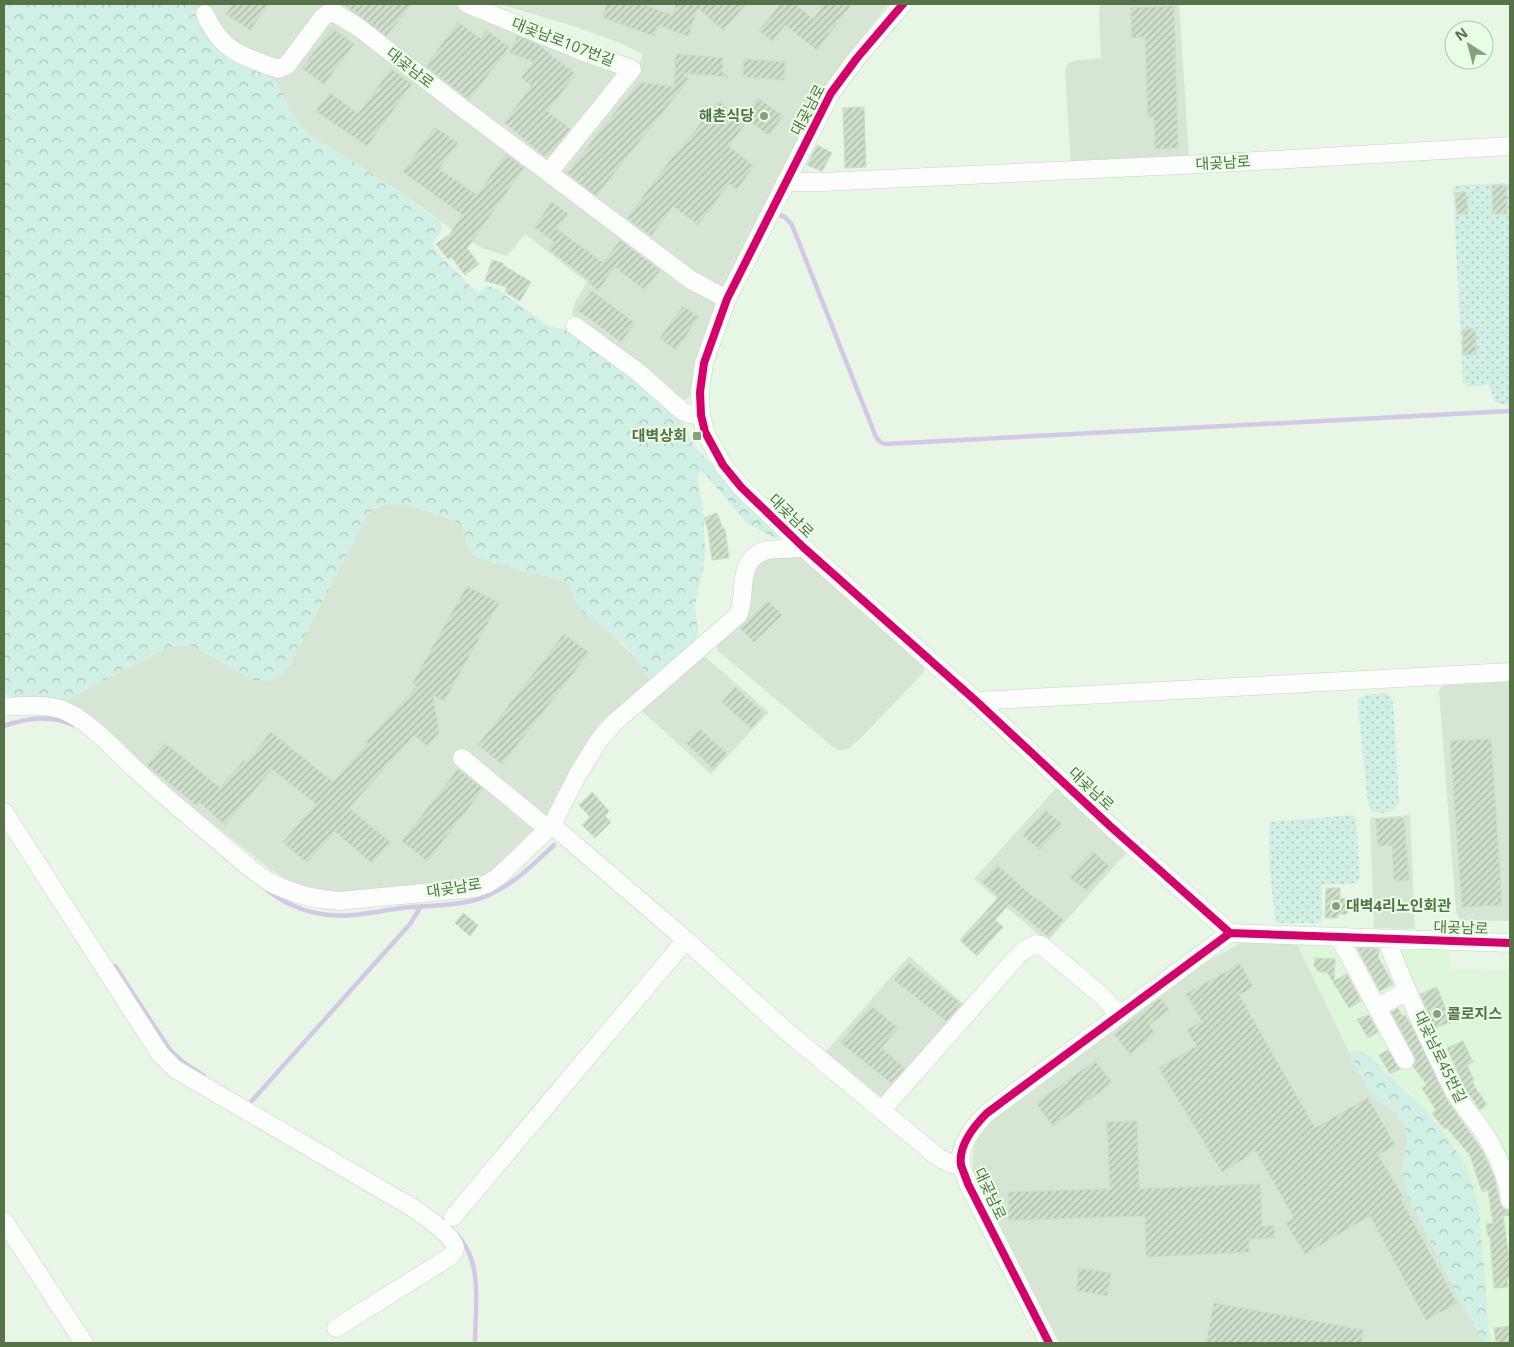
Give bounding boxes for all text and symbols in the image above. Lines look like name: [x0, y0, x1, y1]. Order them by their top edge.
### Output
street label: 대곶남로107번길: [509, 12, 618, 70]
north arrow: [1444, 20, 1494, 70]
text: N: [1451, 23, 1471, 45]
street label: 대곶남로: [383, 42, 439, 92]
street label: 대곶남로: [785, 80, 829, 139]
place label: 해촌식당: [699, 105, 754, 125]
marker: 해촌식당: [758, 110, 770, 122]
street label: 대곶남로: [1195, 151, 1251, 173]
place label: 대벽상회: [632, 425, 687, 445]
marker: 대벽상회: [691, 430, 703, 442]
street label: 대곶남로: [765, 489, 818, 542]
street label: 대곶남로: [1065, 762, 1119, 814]
street label: 대곶남로: [425, 873, 483, 901]
place label: 대벽4리노인회관: [1346, 895, 1451, 915]
marker: 대벽4리노인회관: [1330, 900, 1342, 912]
street label: 대곶남로: [1433, 916, 1489, 938]
place label: 콜로지스: [1447, 1003, 1502, 1023]
street label: 대곶남로45번길: [1410, 1007, 1472, 1106]
marker: 콜로지스: [1431, 1008, 1443, 1020]
street label: 대곶남로: [970, 1164, 1012, 1223]

